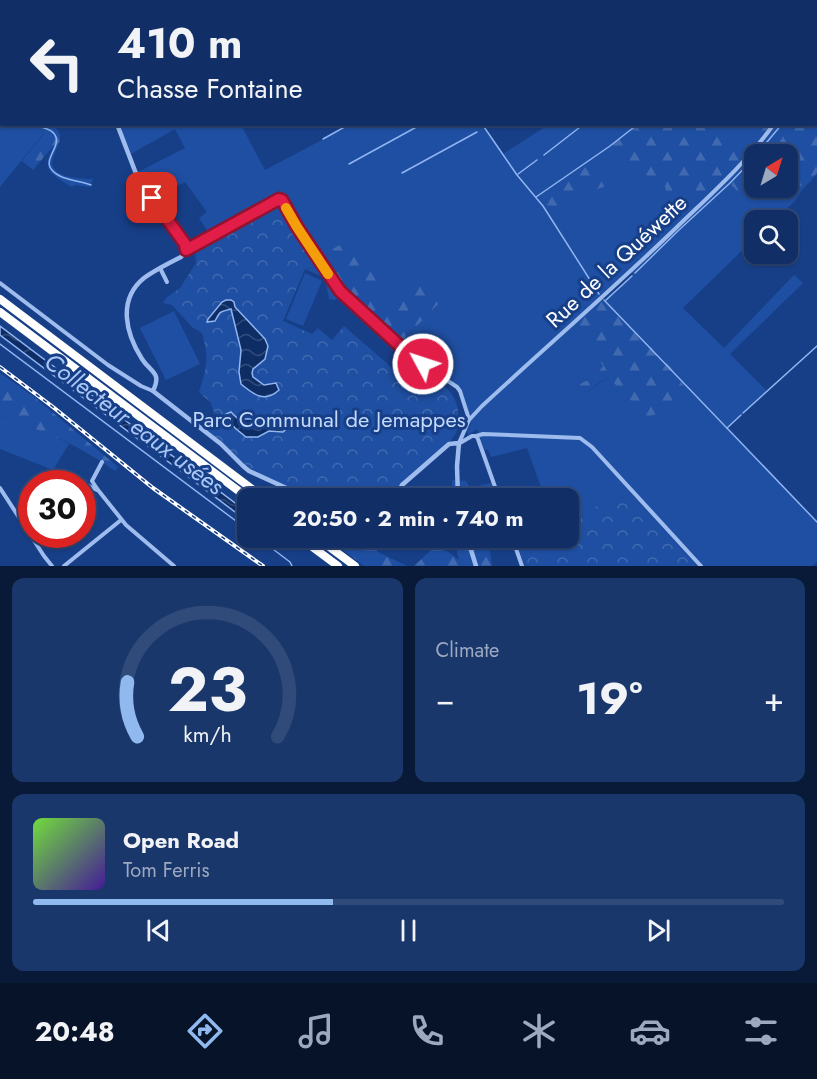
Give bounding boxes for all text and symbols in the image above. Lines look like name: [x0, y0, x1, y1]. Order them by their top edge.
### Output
text: 410 m: [117, 13, 243, 74]
icon: left: [18, 24, 96, 102]
text: Chasse Fontaine: [117, 69, 303, 108]
north arrow: [744, 144, 798, 198]
map controls: [744, 144, 798, 264]
pin: [126, 172, 177, 223]
icon: arrive: [135, 181, 168, 214]
street label: Rue de la Quéwette: [538, 187, 694, 335]
button: search: [744, 210, 798, 264]
position arrow: [391, 332, 455, 396]
water label: Collecteur eaux usées: [37, 344, 232, 503]
park label: Parc Communal de Jemappes: [192, 403, 466, 435]
speed limit sign: 30: [18, 470, 96, 548]
text: 20:50 · 2 min · 740 m: [292, 502, 524, 534]
text: Climate: [436, 636, 499, 665]
text: 23: [167, 644, 247, 734]
text: 19°: [576, 666, 643, 731]
text: −: [436, 676, 455, 723]
text: +: [764, 676, 784, 723]
text: km/h: [183, 719, 231, 750]
text: Open Road: [123, 824, 239, 856]
text: Tom Ferris: [123, 856, 210, 885]
icon: previous: [142, 914, 175, 947]
icon: pause: [392, 914, 425, 947]
icon: next: [642, 914, 675, 947]
icon: directions: [184, 1010, 226, 1052]
icon: music: [295, 1010, 337, 1052]
icon: phone: [406, 1010, 448, 1052]
icon: climate: [518, 1010, 560, 1052]
icon: car: [629, 1010, 671, 1052]
icon: filters: [740, 1010, 782, 1052]
text: 20:48: [35, 1012, 115, 1051]

